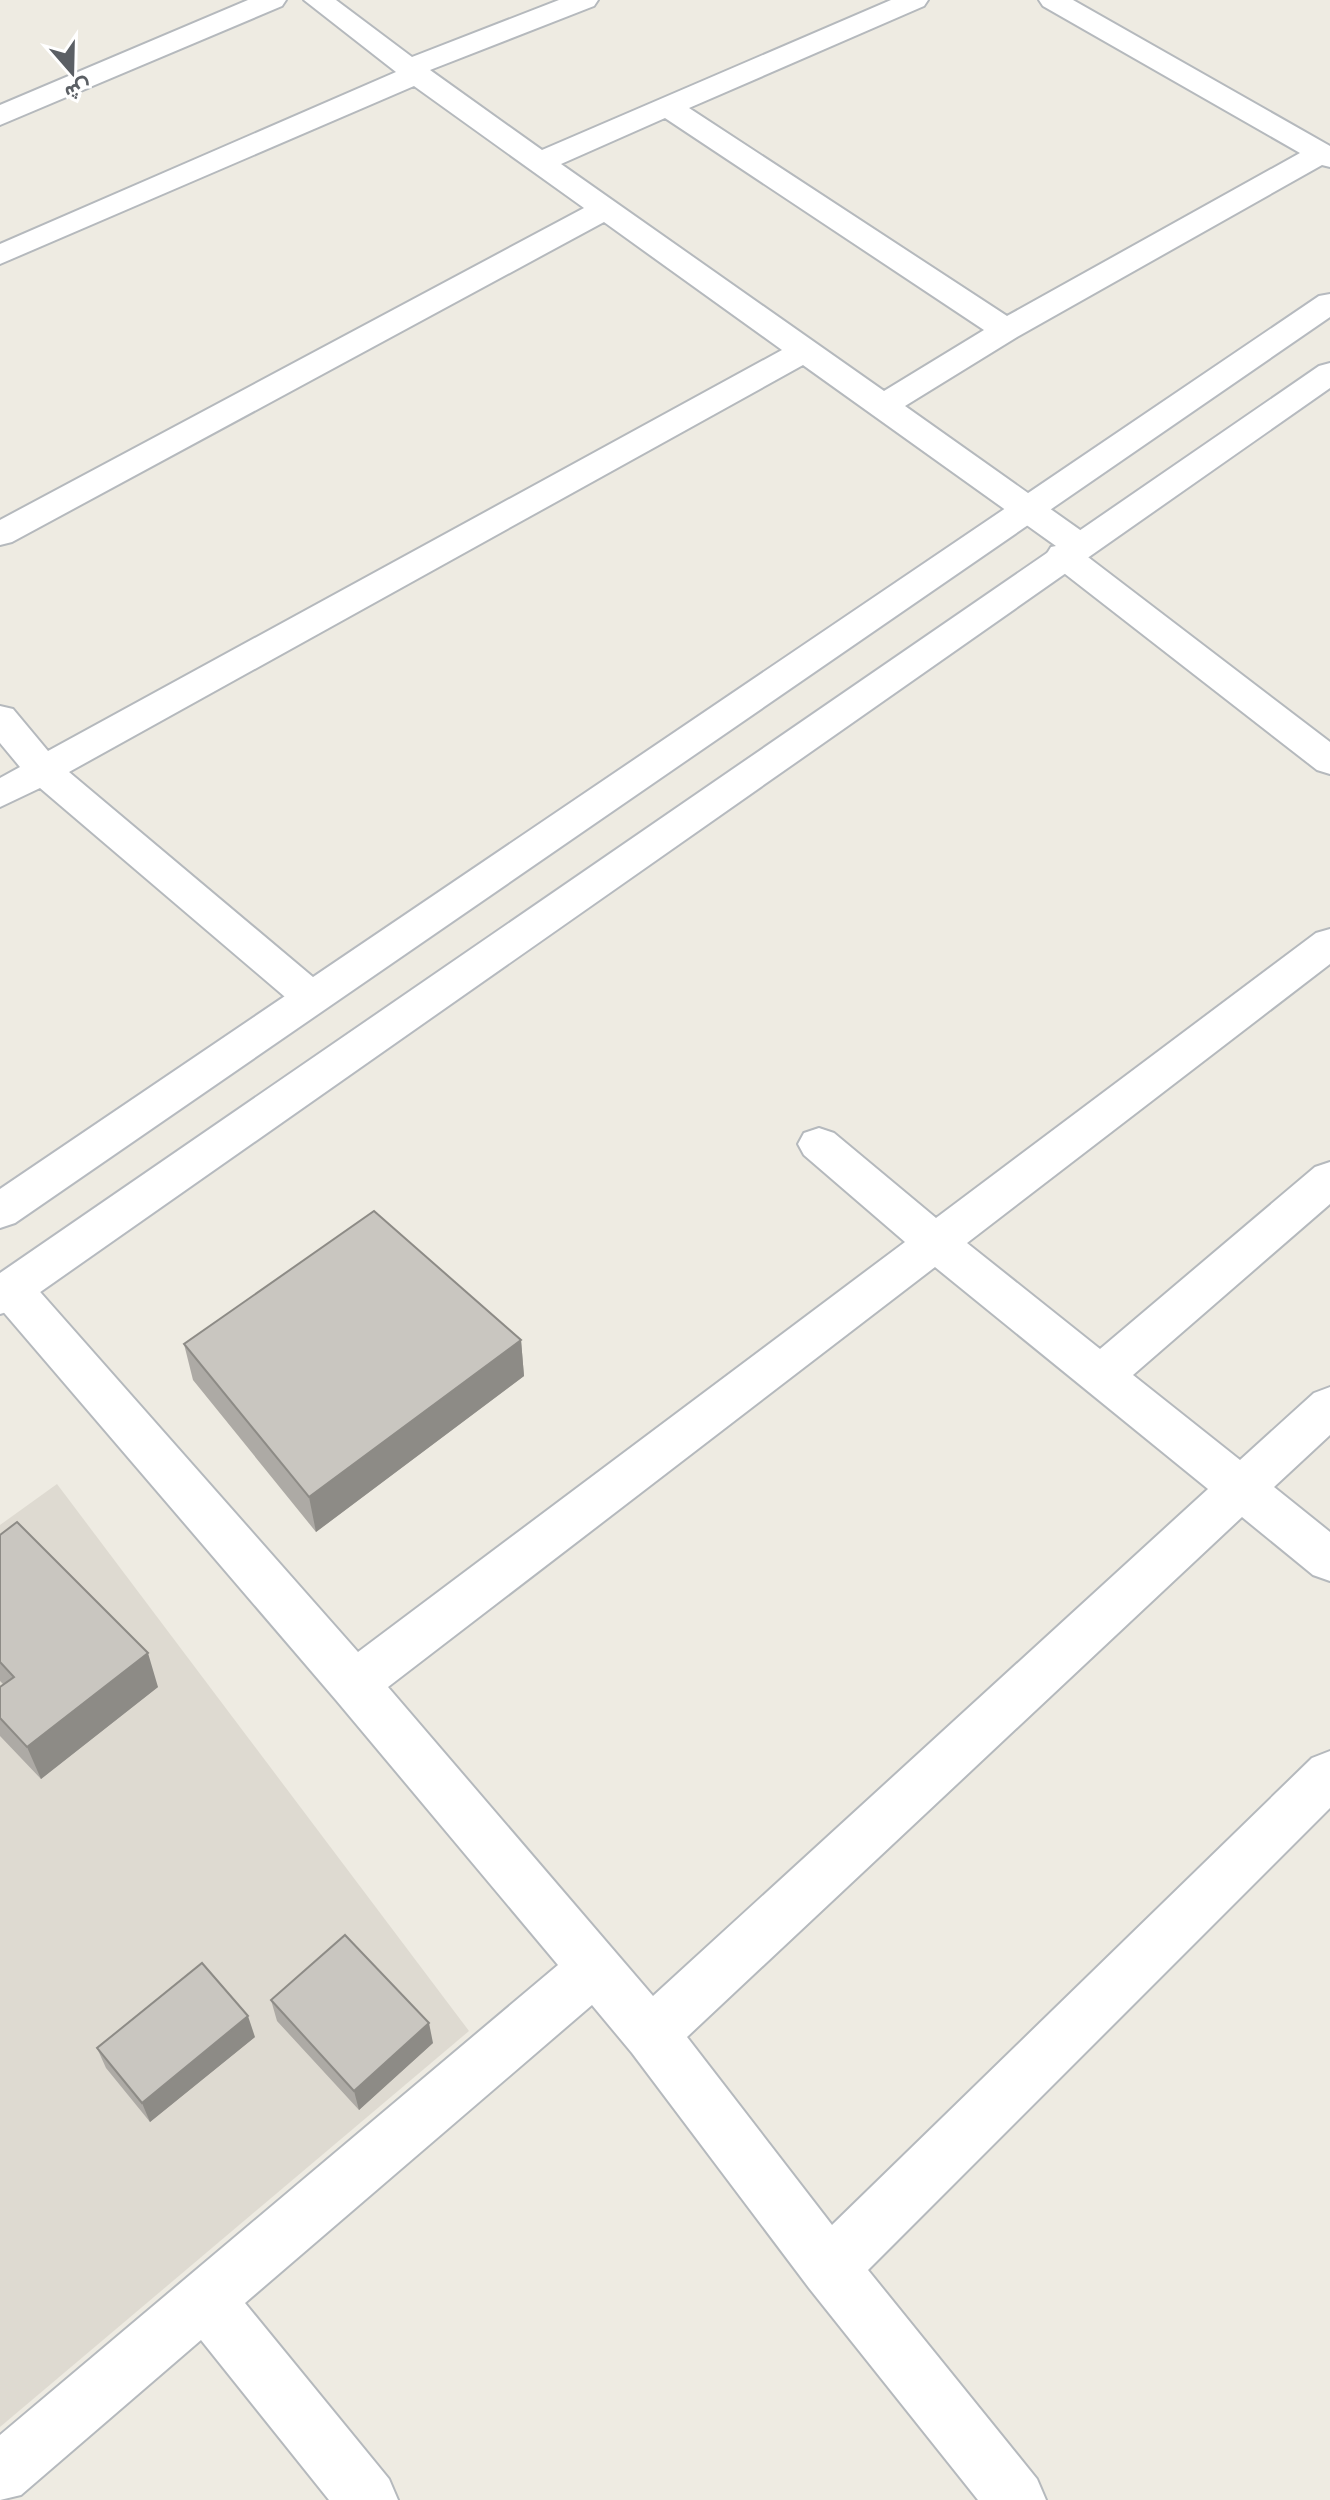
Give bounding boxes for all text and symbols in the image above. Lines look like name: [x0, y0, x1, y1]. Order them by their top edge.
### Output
north arrow: [32, 32, 112, 112]
text: ش: [61, 71, 95, 106]

